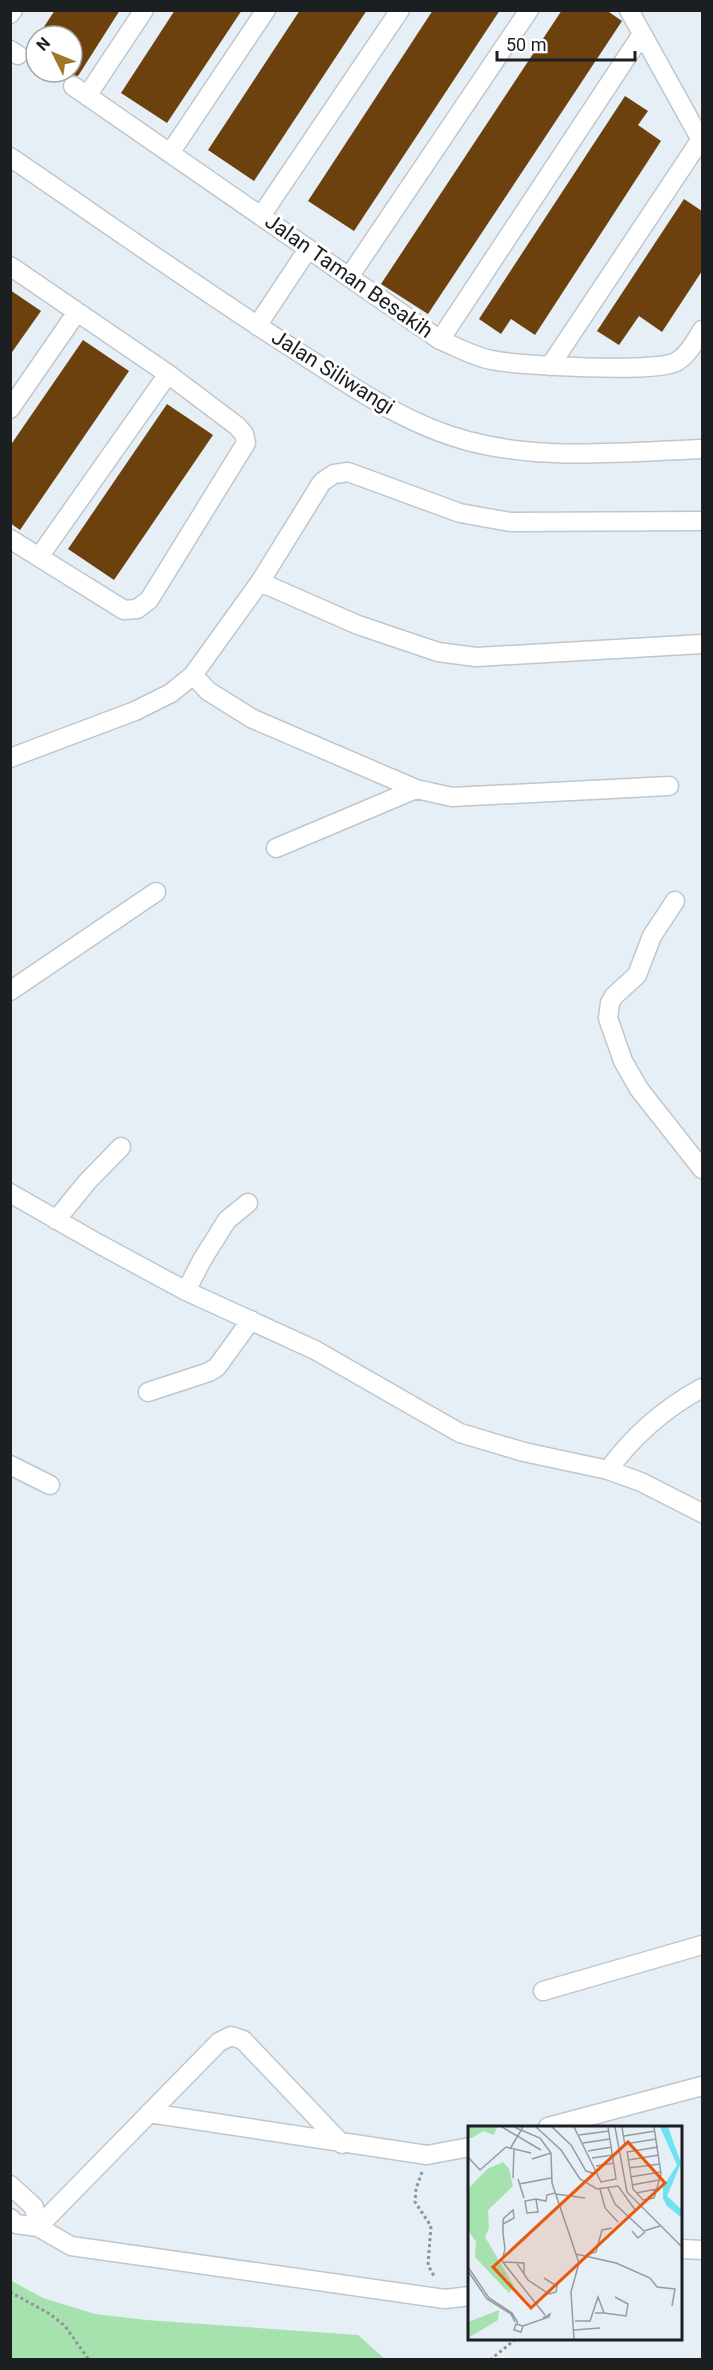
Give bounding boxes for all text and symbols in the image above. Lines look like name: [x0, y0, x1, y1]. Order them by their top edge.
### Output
north arrow: [24, 24, 84, 84]
scale bar: [497, 24, 635, 62]
text: N: [33, 34, 54, 55]
text: 50 m: [506, 34, 546, 55]
street label: Jalan Taman Besakih: [261, 209, 437, 343]
street label: Jalan Siliwangi: [267, 325, 399, 419]
inset map: [468, 2126, 683, 2340]

